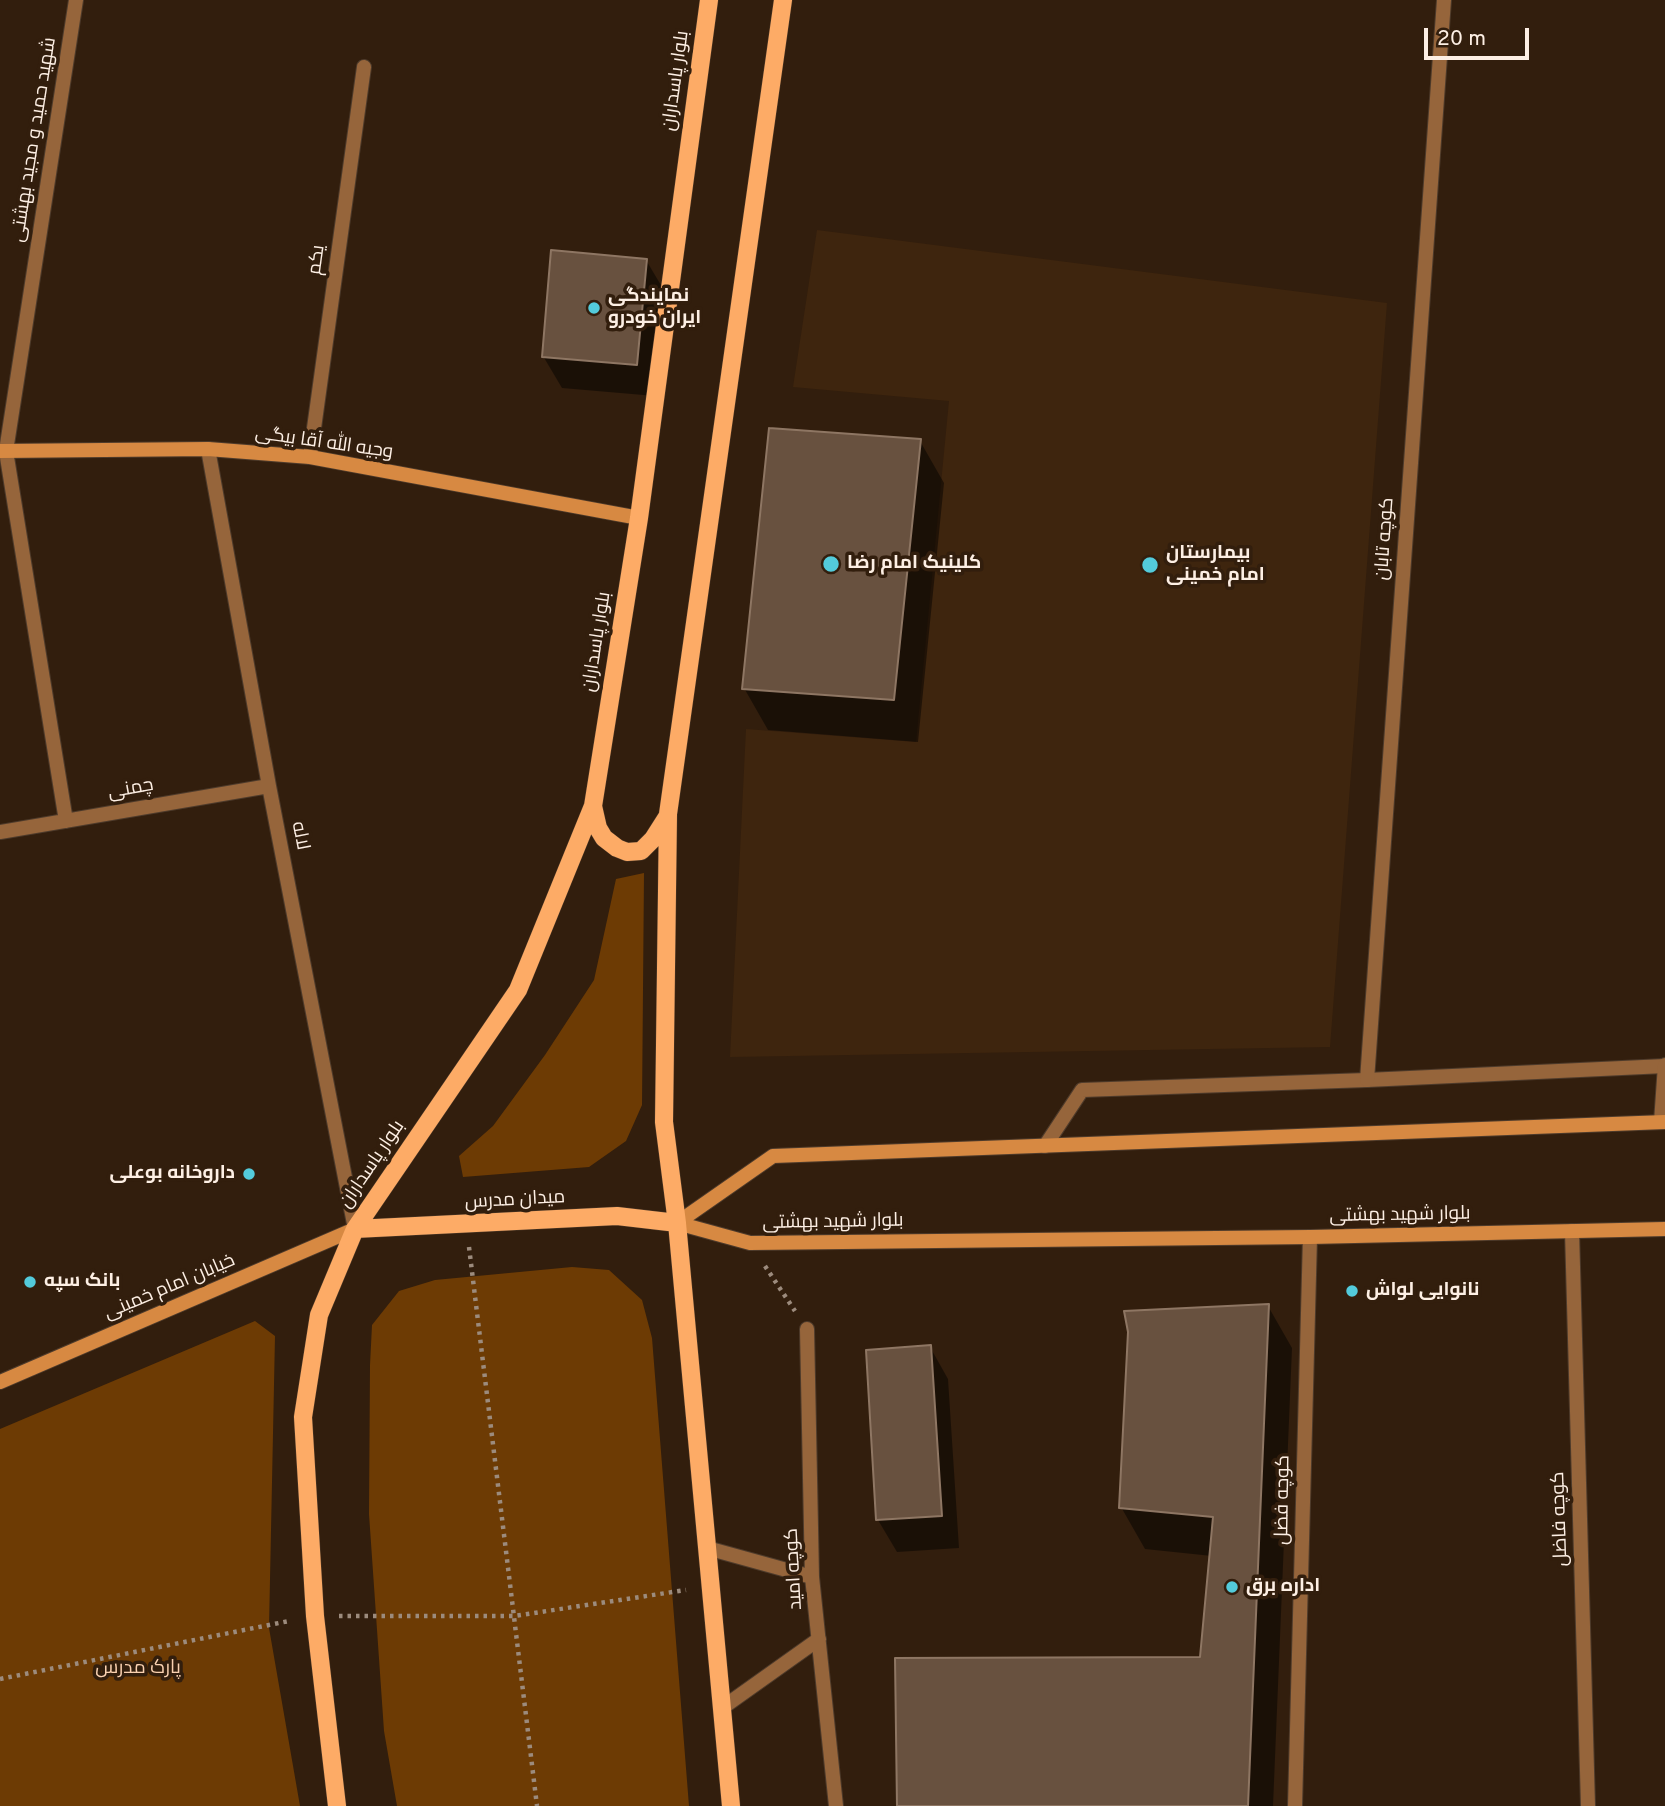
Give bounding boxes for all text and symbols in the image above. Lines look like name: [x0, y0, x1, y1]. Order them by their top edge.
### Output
scale bar: [1427, 14, 1532, 58]
text: 20 m: [1437, 26, 1486, 53]
street label: بلوار پاسداران: [659, 29, 695, 133]
street label: شهید حمید و مجید بهشتی: [8, 36, 62, 244]
street label: یکم: [305, 244, 331, 276]
place label: نمایندگی ایران خودرو: [608, 286, 701, 330]
marker: نمایندگی ایران خودرو: [586, 300, 602, 316]
street label: وجیه الله آقا بیگی: [254, 423, 394, 465]
street label: کوچه تابان: [1372, 497, 1400, 581]
place label: بیمارستان امام خمینی: [1166, 543, 1265, 587]
place label: کلینیک امام رضا: [847, 553, 981, 575]
marker: کلینیک امام رضا: [821, 554, 841, 574]
marker: بیمارستان امام خمینی: [1140, 555, 1160, 575]
street label: بلوار پاسداران: [579, 590, 617, 694]
street label: چمنی: [106, 775, 156, 805]
street label: لاله: [285, 820, 313, 852]
street label: بلوار پاسداران: [335, 1117, 411, 1213]
place label: داروخانه بوعلی: [109, 1163, 235, 1185]
marker: داروخانه بوعلی: [241, 1166, 257, 1182]
street label: میدان مدرس: [464, 1187, 566, 1215]
street label: بلوار شهید بهشتی: [1329, 1203, 1471, 1229]
street label: بلوار شهید بهشتی: [762, 1210, 904, 1236]
street label: خیابان امام خمینی: [101, 1250, 239, 1326]
place label: بانک سپه: [44, 1271, 120, 1293]
marker: بانک سپه: [22, 1274, 38, 1290]
place label: نانوایی لواش: [1366, 1280, 1480, 1302]
marker: نانوایی لواش: [1344, 1283, 1360, 1299]
street label: کوچه فضل: [1272, 1455, 1296, 1545]
street label: کوچه فاضل: [1548, 1471, 1574, 1567]
street label: کوچه امید: [781, 1528, 809, 1610]
place label: اداره برق: [1246, 1576, 1320, 1598]
marker: اداره برق: [1224, 1579, 1240, 1595]
park label: پارک مدرس: [95, 1658, 181, 1680]

